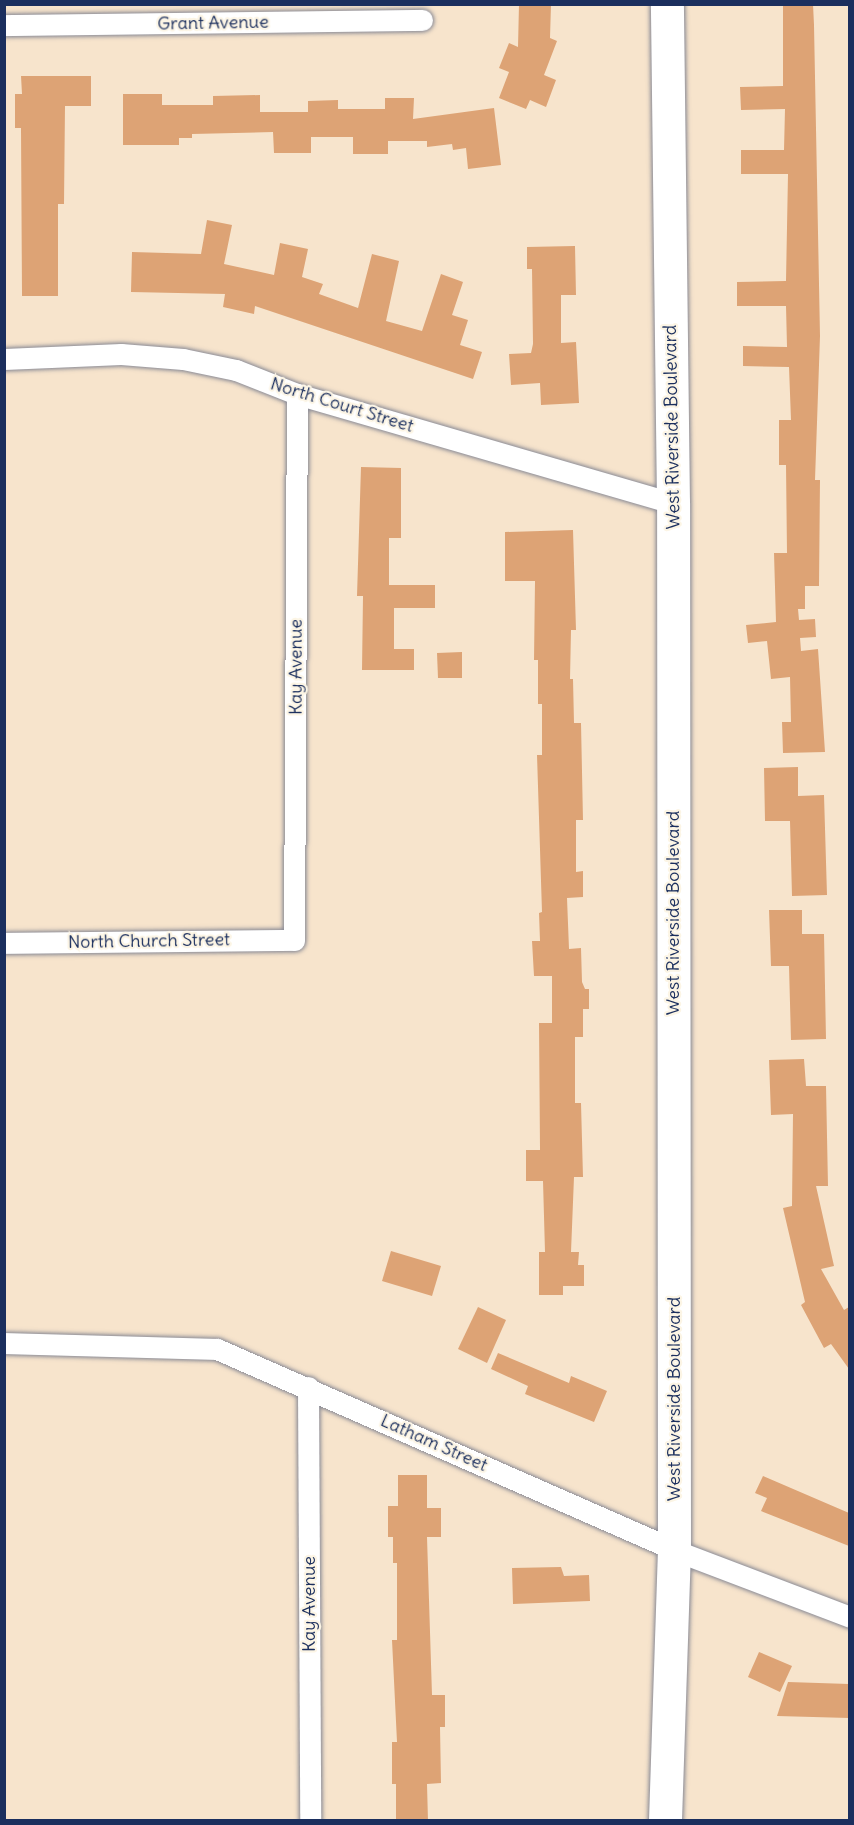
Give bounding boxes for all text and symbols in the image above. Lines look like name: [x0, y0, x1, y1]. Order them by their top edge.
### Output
street label: Grant Avenue: [157, 11, 269, 35]
street label: West Riverside Boulevard: [659, 324, 685, 530]
street label: North Court Street: [268, 373, 416, 437]
street label: Kay Avenue: [285, 619, 307, 715]
street label: West Riverside Boulevard: [662, 811, 684, 1015]
street label: North Church Street: [68, 929, 230, 953]
street label: West Riverside Boulevard: [663, 1297, 685, 1501]
street label: Latham Street: [377, 1410, 491, 1476]
street label: Kay Avenue: [298, 1556, 320, 1652]

